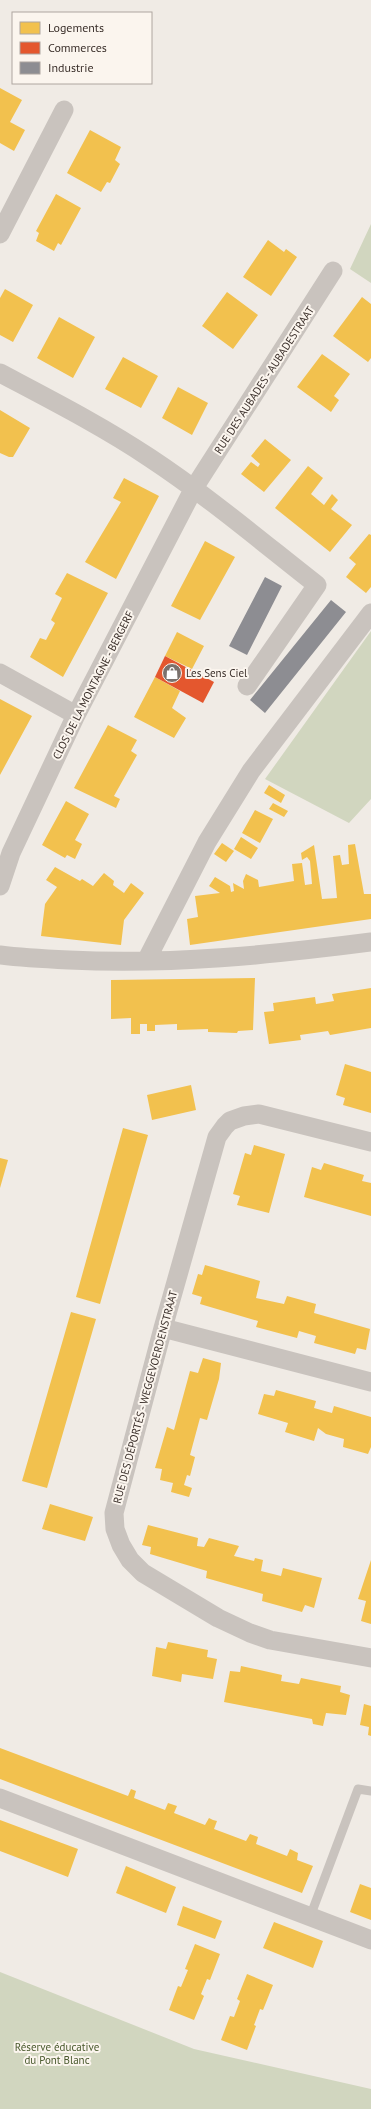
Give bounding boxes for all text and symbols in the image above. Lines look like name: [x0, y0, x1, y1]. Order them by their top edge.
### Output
legend: [12, 12, 152, 84]
text: Logements: [48, 20, 104, 35]
text: Commerces: [48, 40, 107, 55]
text: Industrie: [48, 60, 94, 75]
street label: RUE DES AUBADES - AUBADESTRAAT: [211, 304, 317, 456]
street label: CLOS DE LA MONTAGNE - BERGERF: [49, 608, 137, 762]
shop icon: Les Sens Ciel: [161, 662, 183, 684]
place label: Les Sens Ciel: [186, 666, 248, 680]
street label: RUE DES DÉPORTÉS - WEGGEVOERDENSTRAAT: [110, 1289, 180, 1505]
park label: Réserve éducative du Pont Blanc: [15, 2040, 100, 2067]

